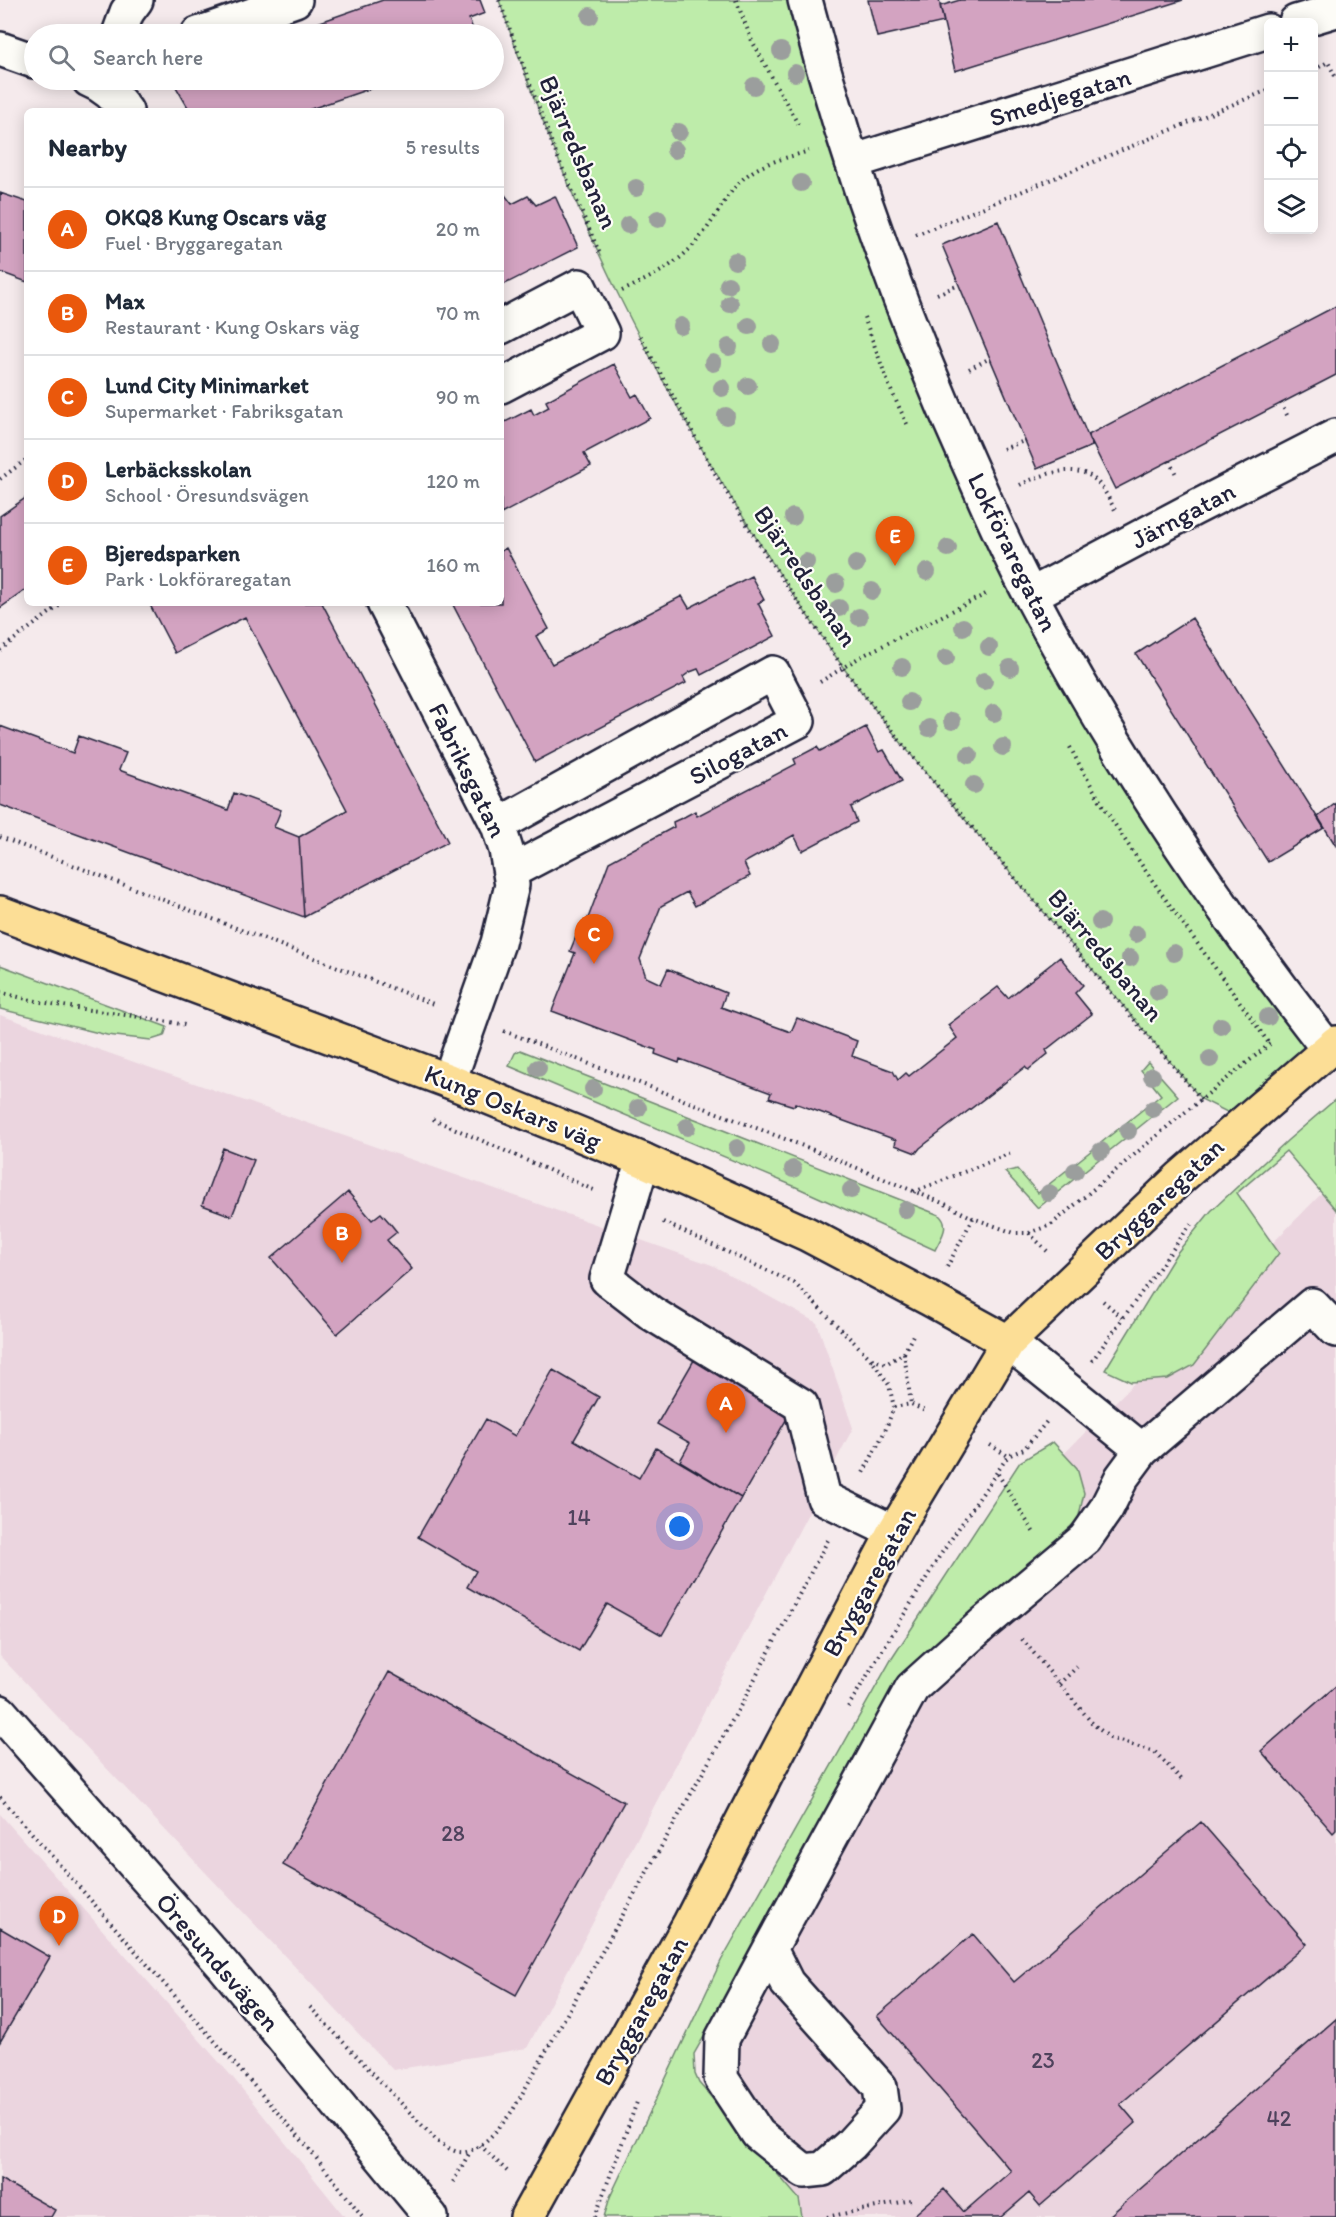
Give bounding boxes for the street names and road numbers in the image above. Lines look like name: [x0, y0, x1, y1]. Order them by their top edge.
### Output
street label: Smedjegatan: [985, 60, 1135, 134]
street label: Bjärredsbanan: [532, 70, 626, 234]
street label: Lokföraregatan: [961, 467, 1065, 637]
street label: Järngatan: [1126, 474, 1241, 556]
street label: Bjärredsbanan: [747, 499, 865, 653]
street label: Fabriksgatan: [422, 698, 514, 843]
street label: Silogatan: [683, 714, 793, 792]
street label: Bjärredsbanan: [1041, 882, 1171, 1028]
street label: Kung Oskars väg: [420, 1057, 607, 1157]
street label: Bryggaregatan: [1087, 1131, 1231, 1267]
street label: Bryggaregatan: [815, 1502, 923, 1662]
street label: Öresundsvägen: [149, 1886, 287, 2038]
street label: Bryggaregatan: [587, 1931, 695, 2091]

